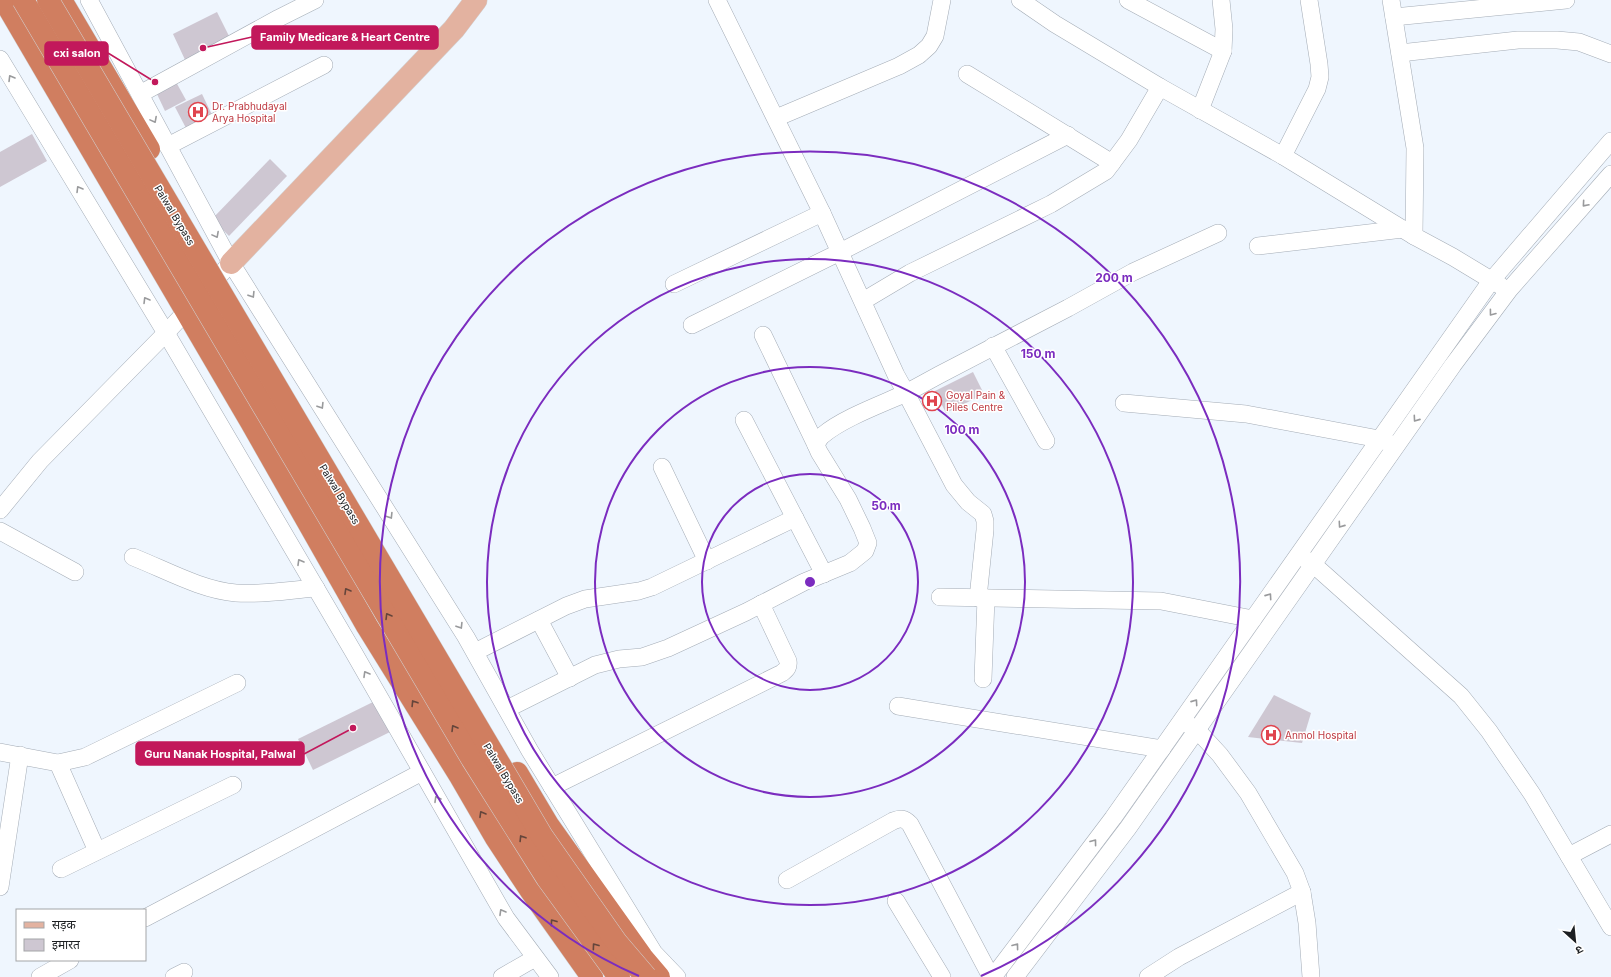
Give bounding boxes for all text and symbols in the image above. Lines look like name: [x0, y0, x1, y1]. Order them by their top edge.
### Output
callout: Family Medicare & Heart Centre: [252, 26, 438, 49]
text: Family Medicare & Heart Centre: [260, 30, 430, 44]
callout: cxi salon: [45, 42, 108, 65]
text: cxi salon: [53, 46, 101, 60]
one-way arrow: [9, 75, 16, 82]
place label: Dr. Prabhudayal Arya Hospital: [212, 100, 287, 124]
hospital icon: Dr. Prabhudayal Arya Hospital: [187, 101, 209, 123]
one-way arrow: [150, 116, 157, 124]
street label: Palwal Bypass: [152, 183, 198, 247]
one-way arrow: [76, 186, 83, 193]
one-way arrow: [1583, 199, 1590, 206]
one-way arrow: [212, 231, 219, 238]
text: 200 m: [1095, 270, 1133, 285]
one-way arrow: [247, 291, 254, 298]
one-way arrow: [143, 297, 151, 304]
one-way arrow: [1490, 309, 1497, 316]
text: 150 m: [1021, 346, 1055, 361]
place label: Goyal Pain & Piles Centre: [946, 389, 1006, 413]
hospital icon: Goyal Pain & Piles Centre: [921, 390, 943, 412]
one-way arrow: [317, 401, 324, 408]
one-way arrow: [1414, 414, 1421, 421]
text: 100 m: [944, 422, 980, 437]
street label: Palwal Bypass: [317, 462, 363, 526]
text: 50 m: [871, 498, 901, 513]
one-way arrow: [386, 512, 393, 519]
one-way arrow: [1338, 521, 1346, 528]
one-way arrow: [298, 559, 305, 566]
centre of rings: [803, 575, 817, 589]
one-way arrow: [345, 588, 352, 595]
one-way arrow: [1264, 593, 1272, 600]
one-way arrow: [385, 613, 392, 620]
one-way arrow: [455, 622, 462, 629]
one-way arrow: [363, 671, 370, 678]
one-way arrow: [412, 700, 419, 707]
one-way arrow: [1190, 700, 1197, 707]
hospital icon: Anmol Hospital: [1260, 724, 1282, 746]
one-way arrow: [451, 725, 459, 732]
place label: Anmol Hospital: [1285, 729, 1356, 741]
street label: Palwal Bypass: [481, 741, 527, 805]
callout: Guru Nanak Hospital, Palwal: [136, 742, 304, 765]
text: Guru Nanak Hospital, Palwal: [144, 747, 296, 761]
one-way arrow: [435, 796, 442, 803]
one-way arrow: [479, 811, 486, 818]
one-way arrow: [520, 835, 527, 842]
one-way arrow: [1090, 840, 1097, 847]
one-way arrow: [500, 908, 507, 916]
legend: [16, 909, 146, 961]
text: सड़क: [52, 917, 77, 932]
one-way arrow: [551, 920, 558, 927]
north arrow: [1555, 921, 1595, 961]
text: इमारत: [52, 937, 81, 952]
text: उ: [1573, 942, 1586, 958]
one-way arrow: [593, 943, 600, 950]
one-way arrow: [1011, 943, 1019, 950]

